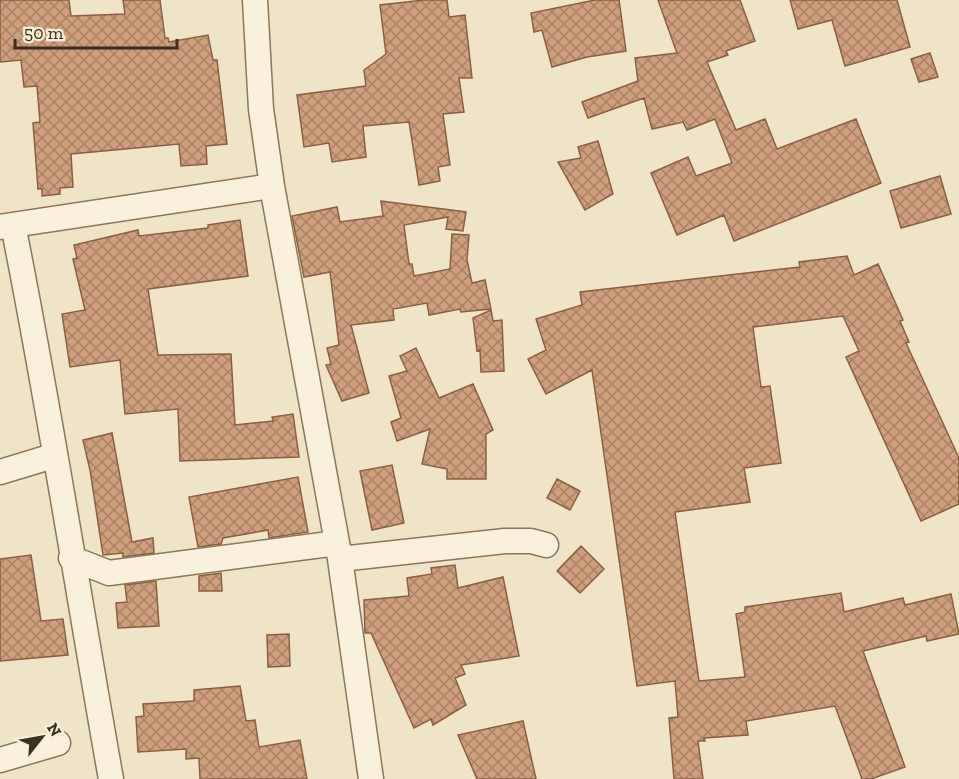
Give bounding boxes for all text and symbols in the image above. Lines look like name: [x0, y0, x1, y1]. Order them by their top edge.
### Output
scale bar: [15, 12, 177, 50]
text: 50 m: [24, 22, 64, 44]
north arrow: [12, 707, 72, 767]
text: N: [43, 719, 66, 740]

